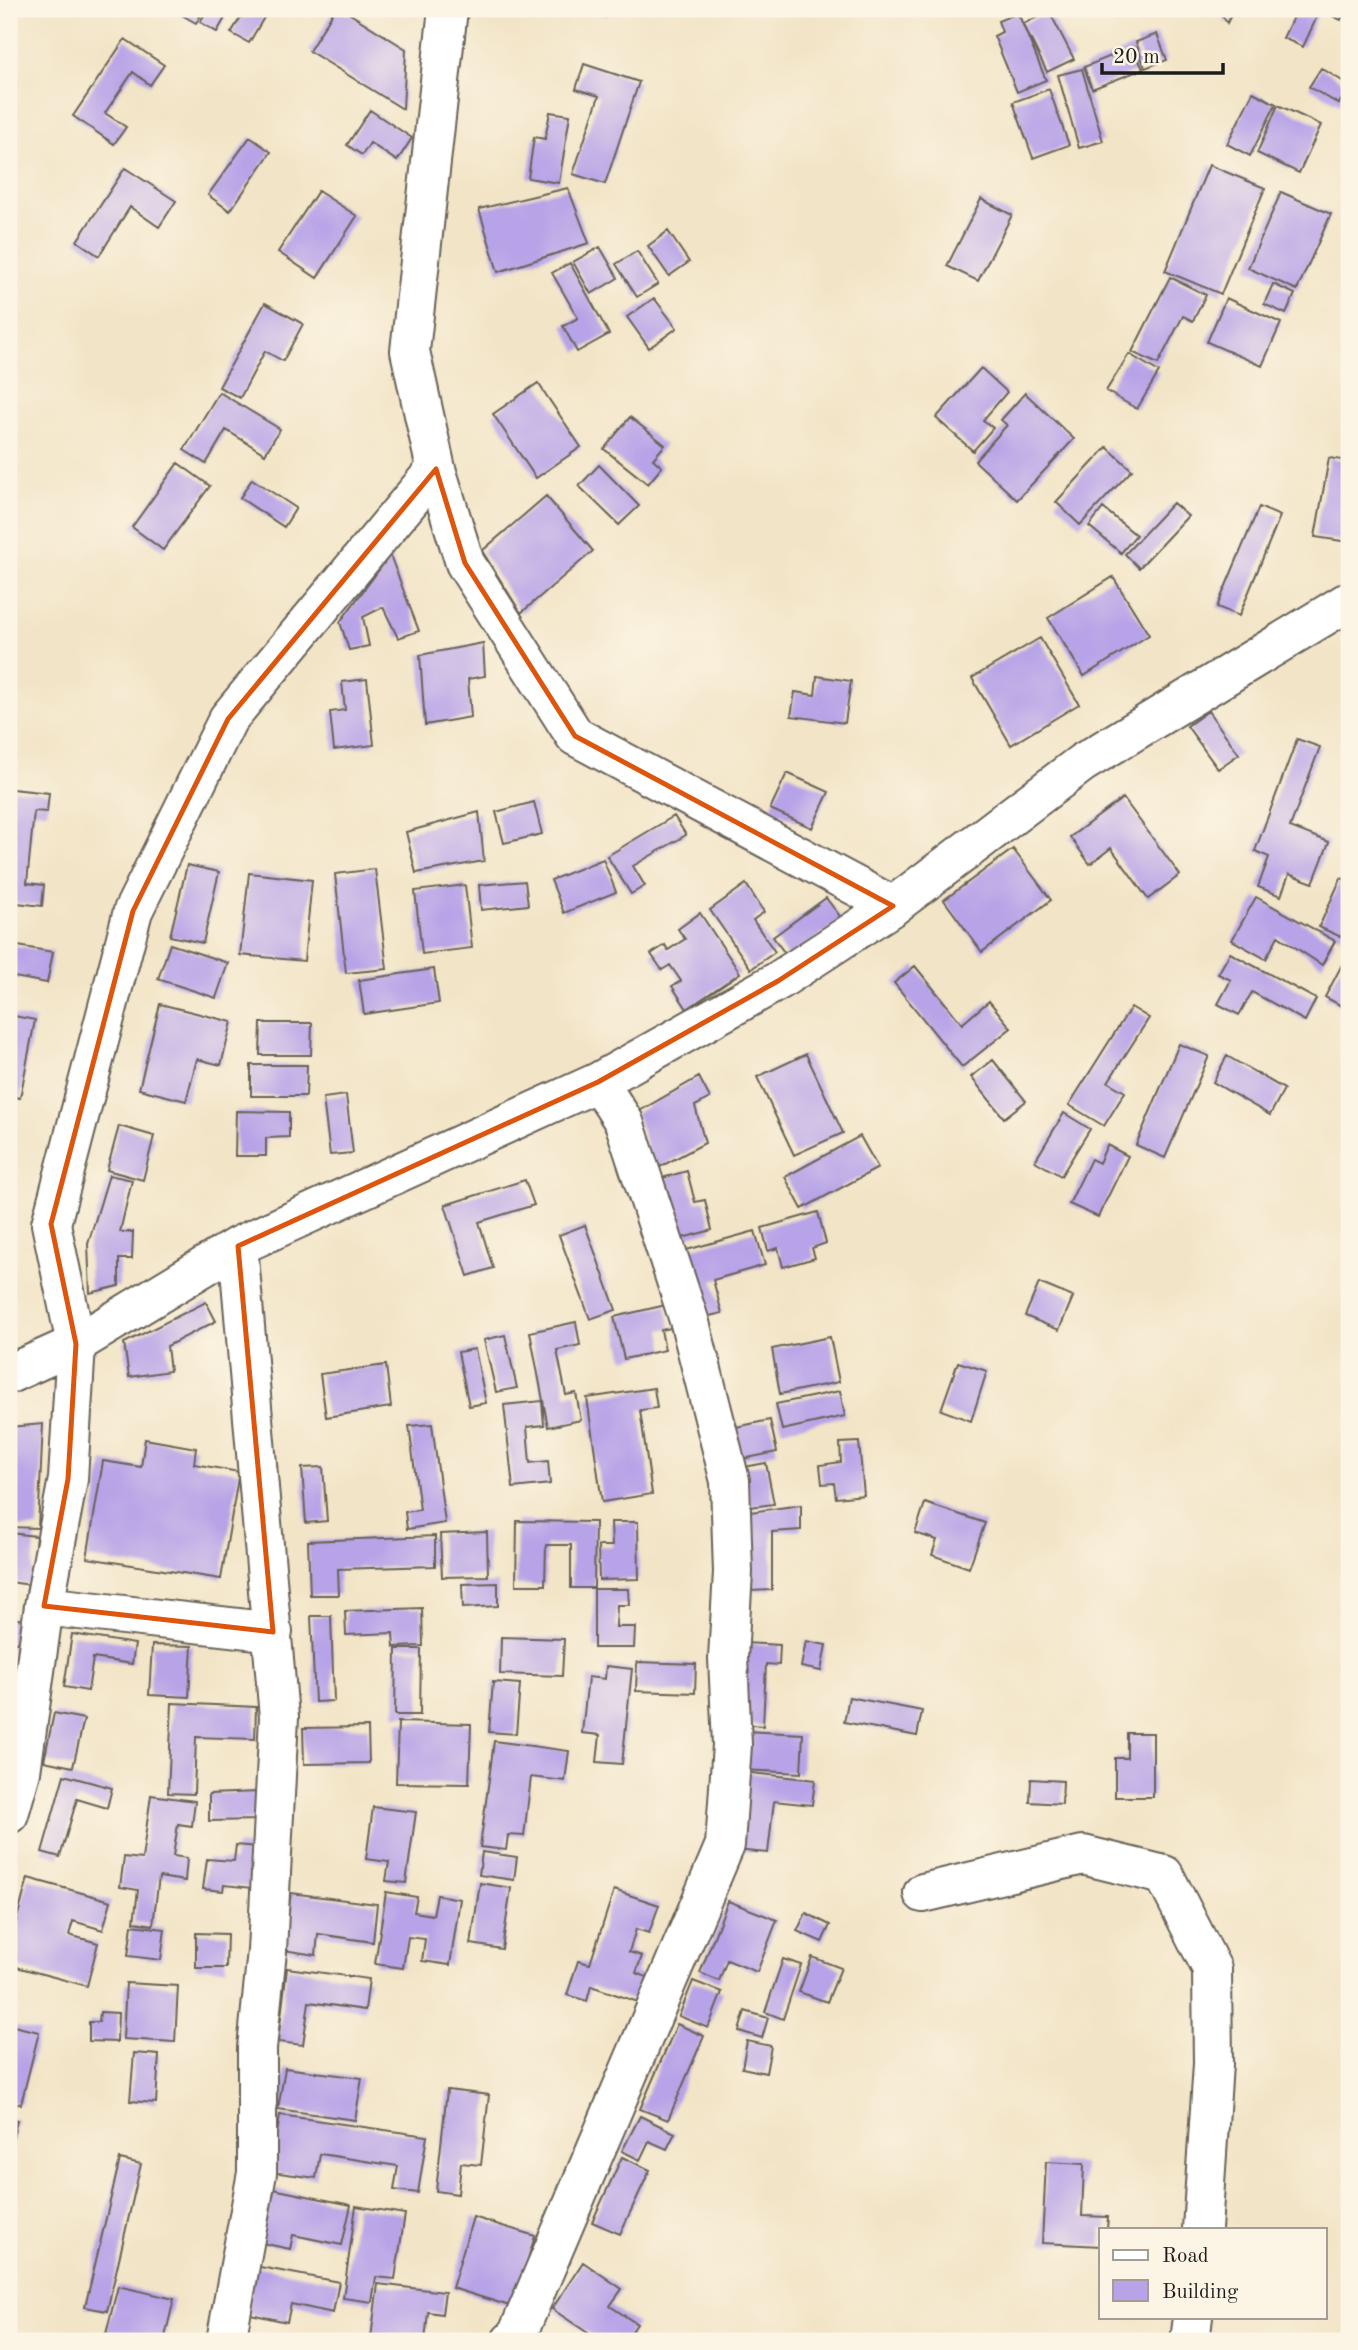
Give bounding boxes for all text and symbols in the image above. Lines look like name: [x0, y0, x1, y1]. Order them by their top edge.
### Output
scale bar: [1102, 32, 1223, 76]
text: 20 m: [1113, 47, 1160, 68]
legend: [1099, 2228, 1326, 2318]
text: Road: [1162, 2246, 1209, 2267]
text: Building: [1162, 2282, 1239, 2303]

